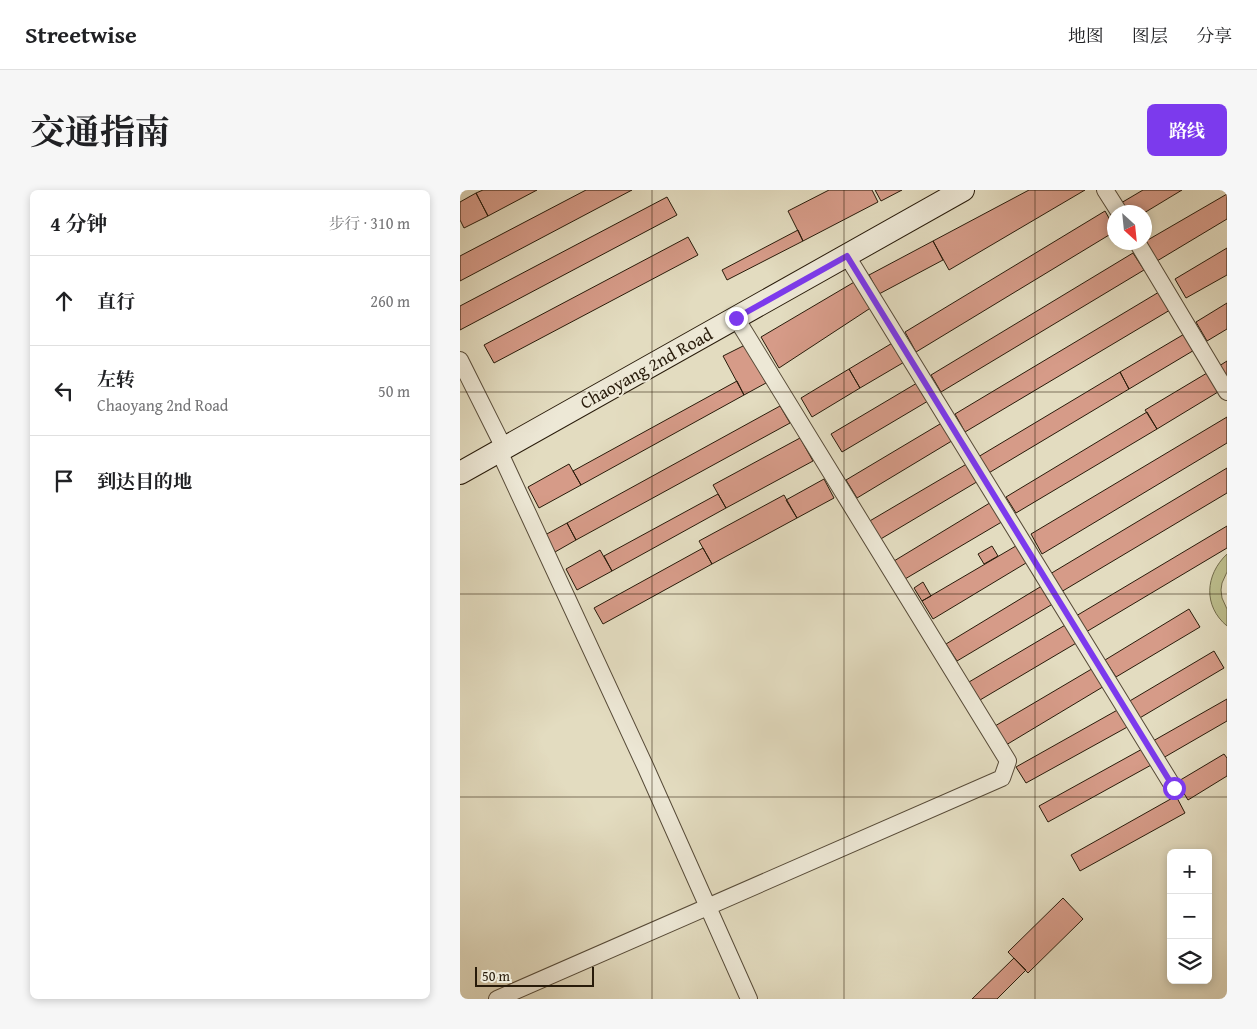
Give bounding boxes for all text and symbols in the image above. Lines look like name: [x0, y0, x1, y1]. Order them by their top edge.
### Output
text: Streetwise: [25, 17, 137, 52]
text: 地图: [1068, 22, 1104, 49]
text: 图层: [1132, 22, 1168, 49]
text: 分享: [1196, 22, 1232, 49]
button: 路线: [1147, 104, 1227, 156]
text: 交通指南: [30, 106, 170, 157]
north arrow: [1107, 205, 1152, 250]
text: 4 分钟: [50, 208, 108, 239]
text: 步行 · 310 m: [329, 211, 410, 235]
icon: ahead: [50, 287, 78, 315]
text: 直行: [97, 287, 135, 315]
text: 260 m: [370, 289, 410, 313]
route end: [725, 307, 748, 330]
street label: Chaoyang 2nd Road: [575, 320, 718, 416]
text: 左转: [97, 365, 135, 393]
icon: left: [50, 377, 78, 405]
text: 50 m: [378, 379, 410, 403]
text: Chaoyang 2nd Road: [97, 393, 228, 417]
icon: arrive: [50, 467, 78, 495]
text: 到达目的地: [97, 467, 192, 495]
route start: [1163, 777, 1186, 800]
map controls: [1167, 849, 1212, 984]
button: +: [1167, 849, 1212, 894]
button: −: [1167, 894, 1212, 939]
button: layers: [1167, 939, 1212, 984]
scale bar: [475, 964, 594, 987]
text: 50 m: [482, 966, 510, 986]

